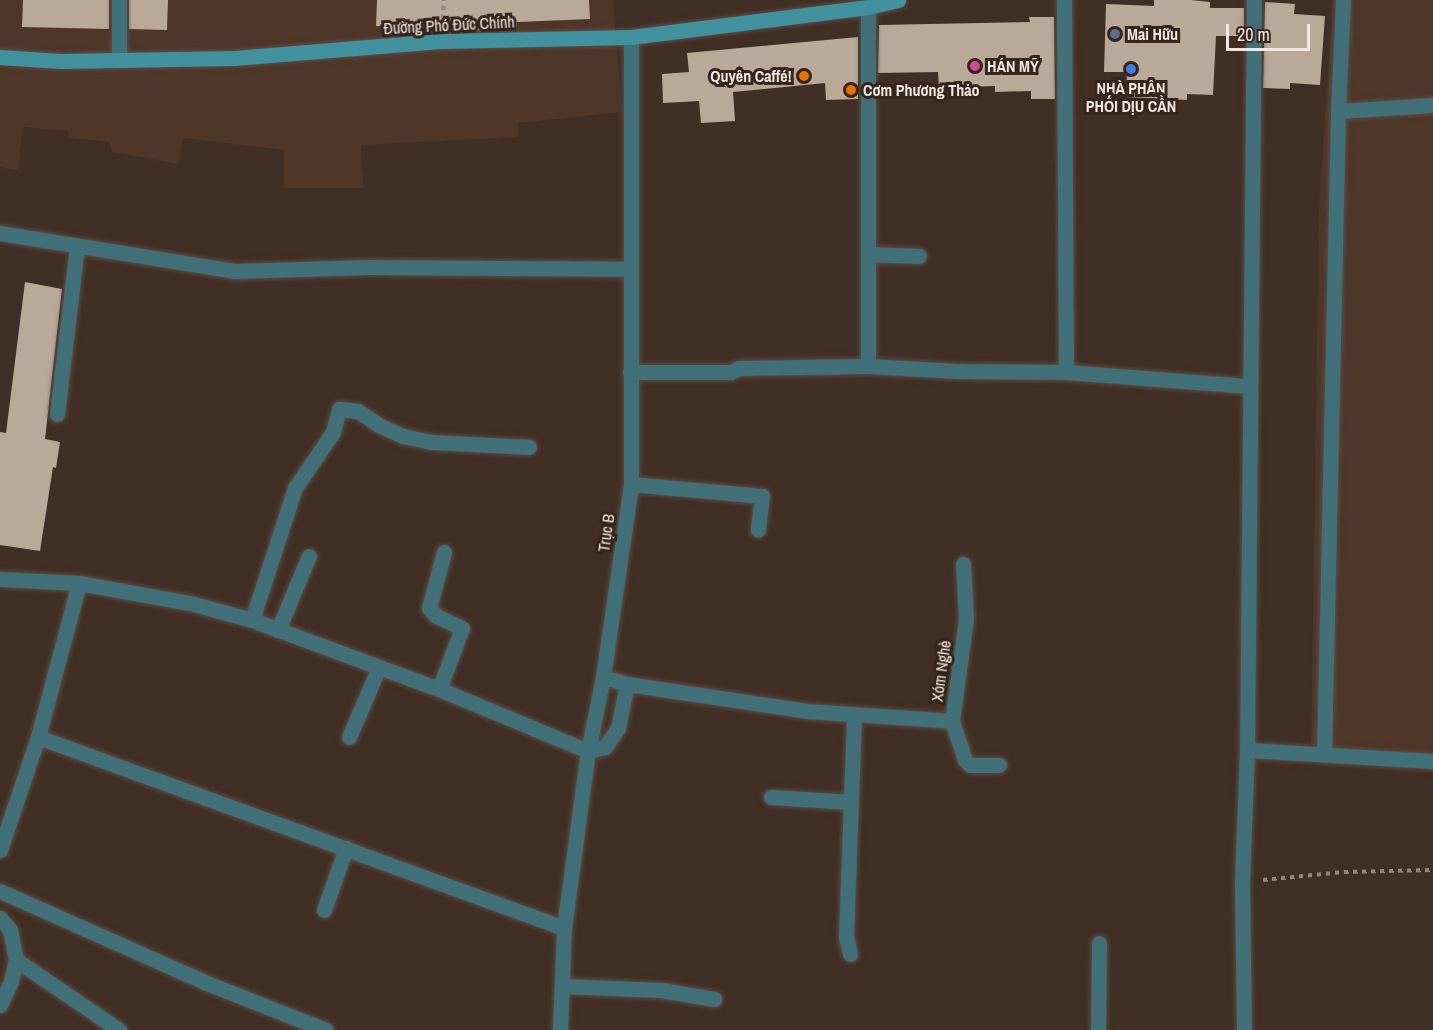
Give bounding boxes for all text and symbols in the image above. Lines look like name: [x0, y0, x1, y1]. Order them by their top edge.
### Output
street label: Đường Phó Đức Chính: [383, 12, 515, 38]
scale bar: [1229, 12, 1313, 50]
text: 20 m: [1237, 22, 1270, 47]
place label: Mai Hữu: [1127, 24, 1178, 44]
marker: Mai Hữu: [1108, 27, 1122, 41]
place label: HÁN MỸ: [987, 56, 1039, 76]
marker: HÁN MỸ: [968, 59, 982, 73]
marker: NHÀ PHÂN PHỐI DỊU CẦN: [1124, 62, 1138, 76]
place label: Quyên Caffé!: [710, 66, 792, 86]
marker: Quyên Caffé!: [797, 69, 811, 83]
place label: NHÀ PHÂN PHỐI DỊU CẦN: [1086, 78, 1176, 116]
place label: Cơm Phương Thảo: [863, 80, 980, 100]
marker: Cơm Phương Thảo: [844, 83, 858, 97]
street label: Trục B: [594, 513, 618, 553]
street label: Xóm Nghè: [927, 639, 955, 703]

